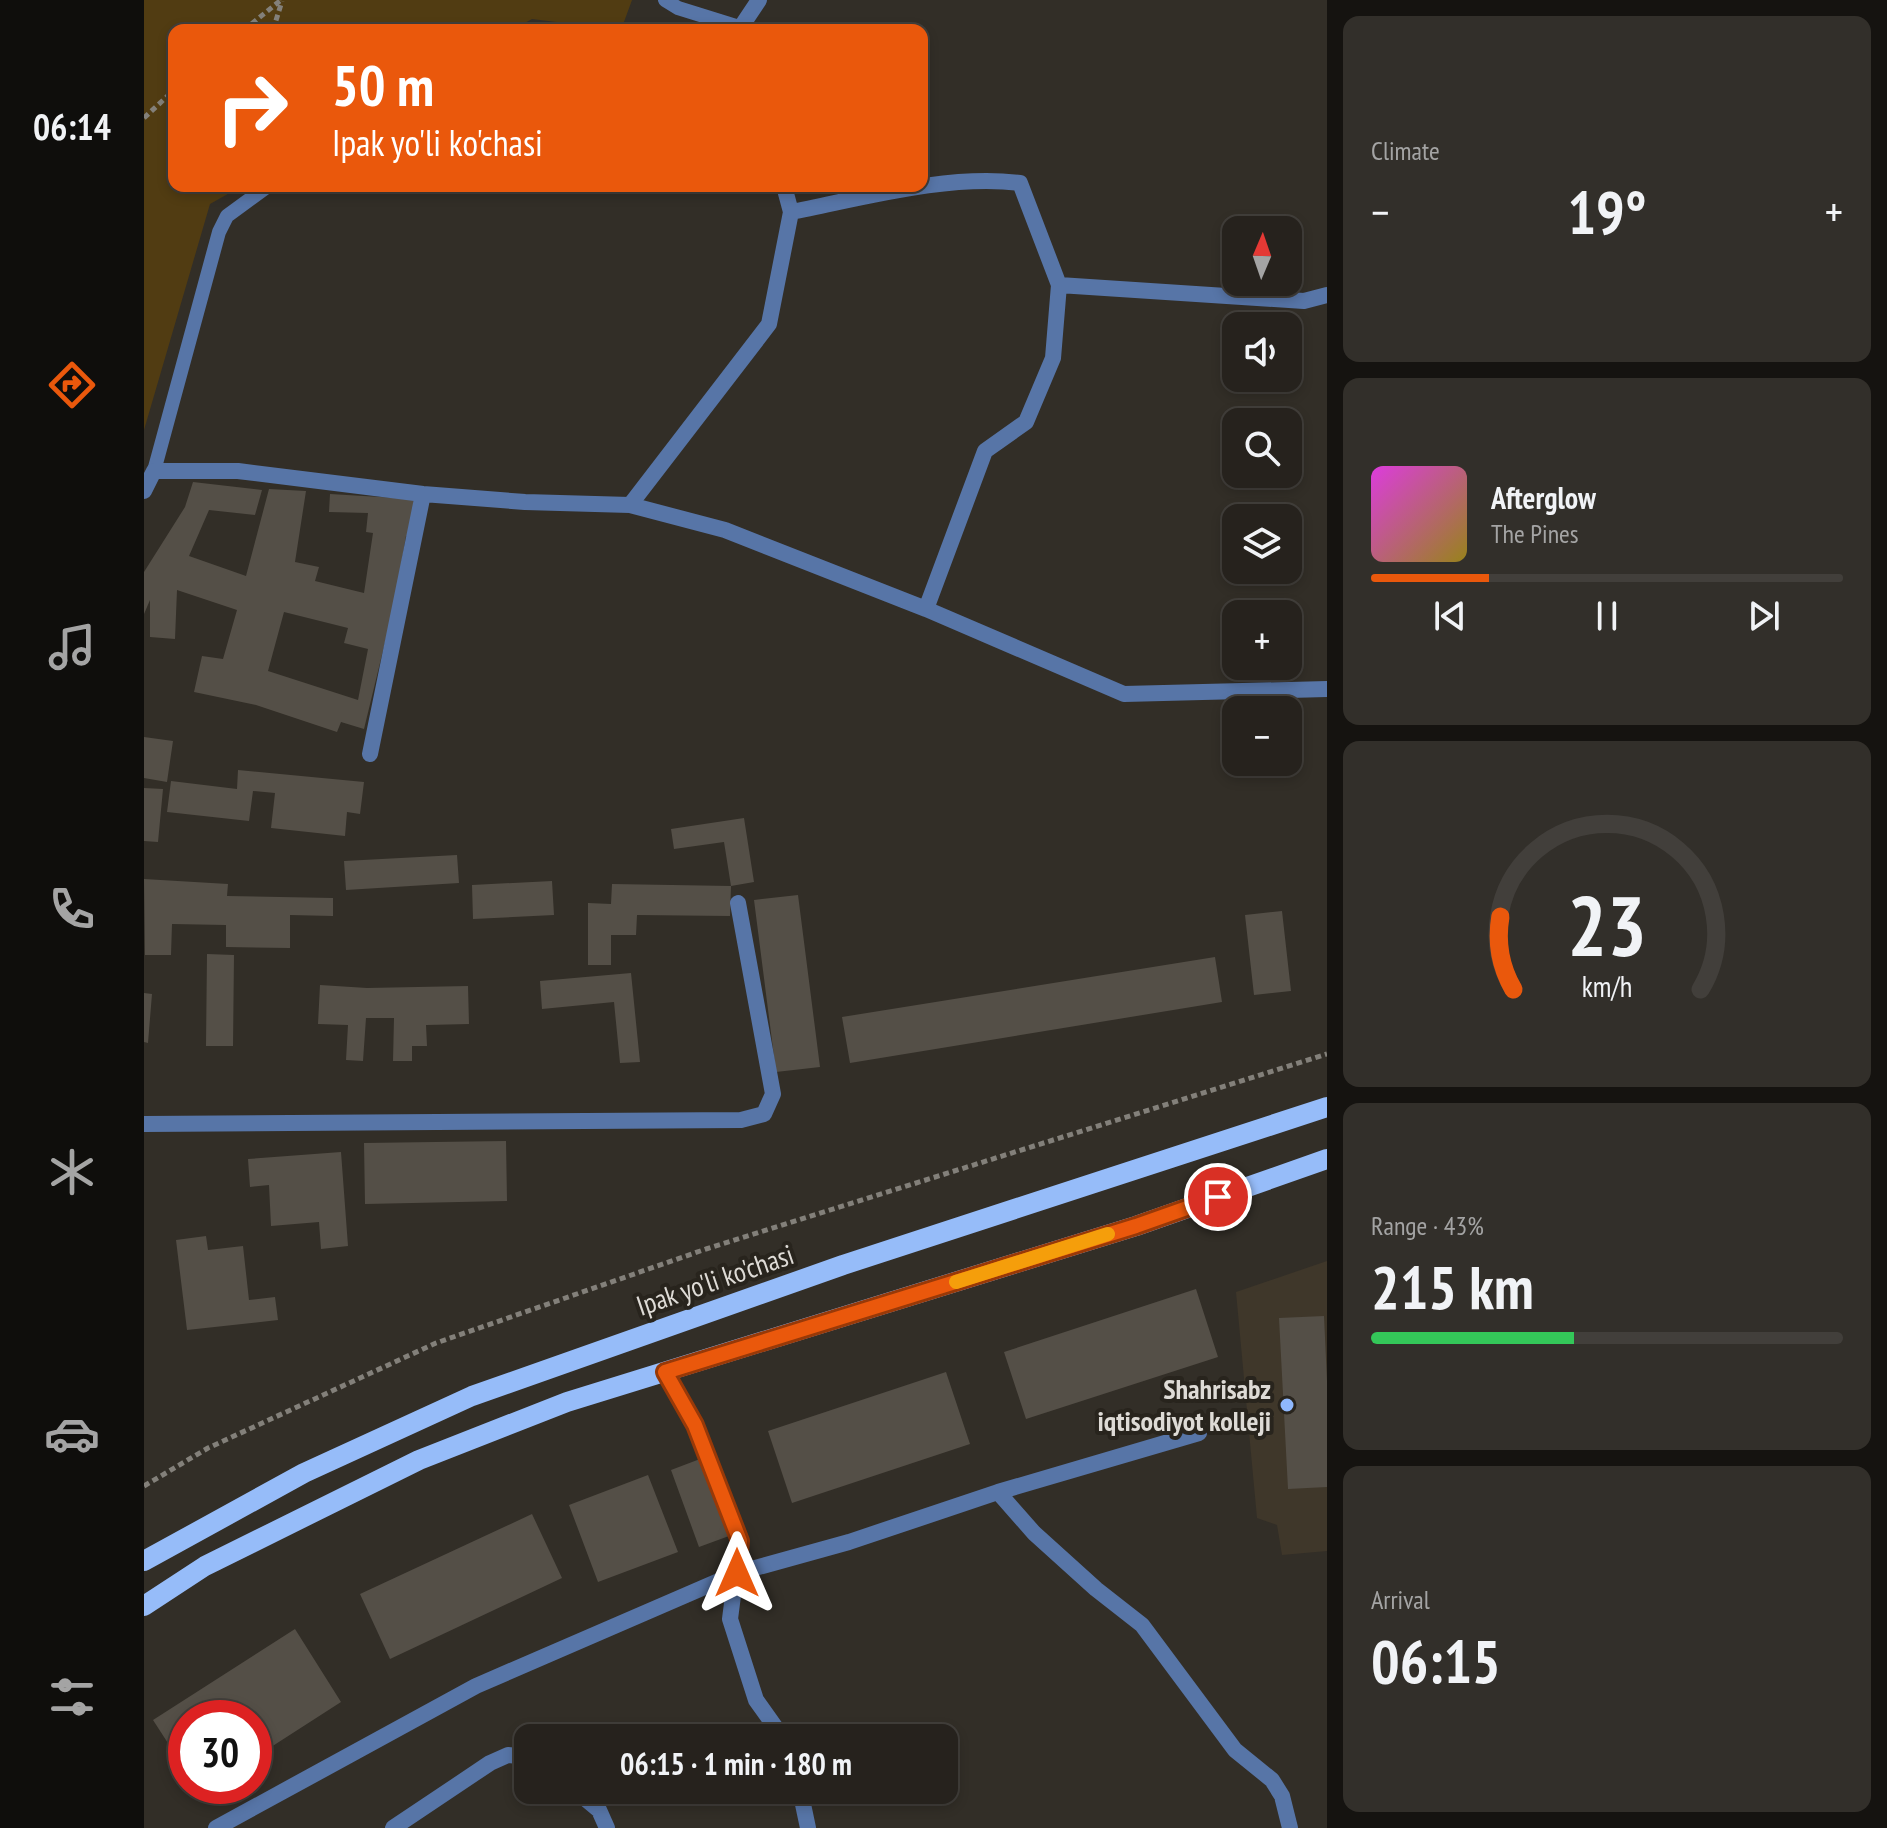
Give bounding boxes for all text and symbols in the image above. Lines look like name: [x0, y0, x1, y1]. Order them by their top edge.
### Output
text: 50 m: [332, 49, 434, 121]
icon: right: [200, 56, 304, 160]
text: 06:14: [33, 103, 111, 150]
text: Ipak yo'li ko'chasi: [332, 119, 543, 166]
text: Climate: [1371, 134, 1440, 167]
text: 19°: [1567, 173, 1647, 251]
text: −: [1371, 183, 1389, 240]
text: +: [1825, 183, 1843, 240]
north arrow: [1222, 216, 1302, 296]
map controls: [1222, 216, 1302, 776]
button: sound: [1222, 312, 1302, 392]
icon: directions: [44, 357, 100, 413]
button: search: [1222, 408, 1302, 488]
text: Afterglow: [1491, 478, 1596, 517]
button: layers: [1222, 504, 1302, 584]
text: The Pines: [1491, 517, 1579, 550]
icon: previous: [1428, 594, 1472, 638]
icon: pause: [1585, 594, 1629, 638]
icon: next: [1742, 594, 1786, 638]
button: +: [1222, 600, 1302, 680]
icon: music: [44, 619, 100, 675]
button: −: [1222, 696, 1302, 776]
text: 23: [1567, 871, 1647, 979]
icon: phone: [44, 881, 100, 937]
text: km/h: [1582, 968, 1632, 1005]
icon: climate: [44, 1144, 100, 1200]
pin: [1184, 1163, 1252, 1231]
icon: arrive: [1196, 1175, 1240, 1219]
text: Range · 43%: [1371, 1209, 1484, 1242]
street label: Ipak yo'li ko'chasi: [631, 1235, 798, 1324]
text: 215 km: [1371, 1248, 1534, 1326]
place label: Shahrisabz iqtisodiyot kolleji: [1098, 1370, 1271, 1439]
marker: Shahrisabz iqtisodiyot kolleji: [1278, 1396, 1296, 1414]
icon: car: [44, 1406, 100, 1462]
position arrow: [695, 1531, 779, 1615]
text: Arrival: [1371, 1583, 1430, 1616]
text: 06:15: [1371, 1622, 1501, 1700]
icon: filters: [44, 1669, 100, 1725]
speed limit sign: 30: [168, 1700, 272, 1804]
text: 06:15 · 1 min · 180 m: [620, 1744, 852, 1783]

